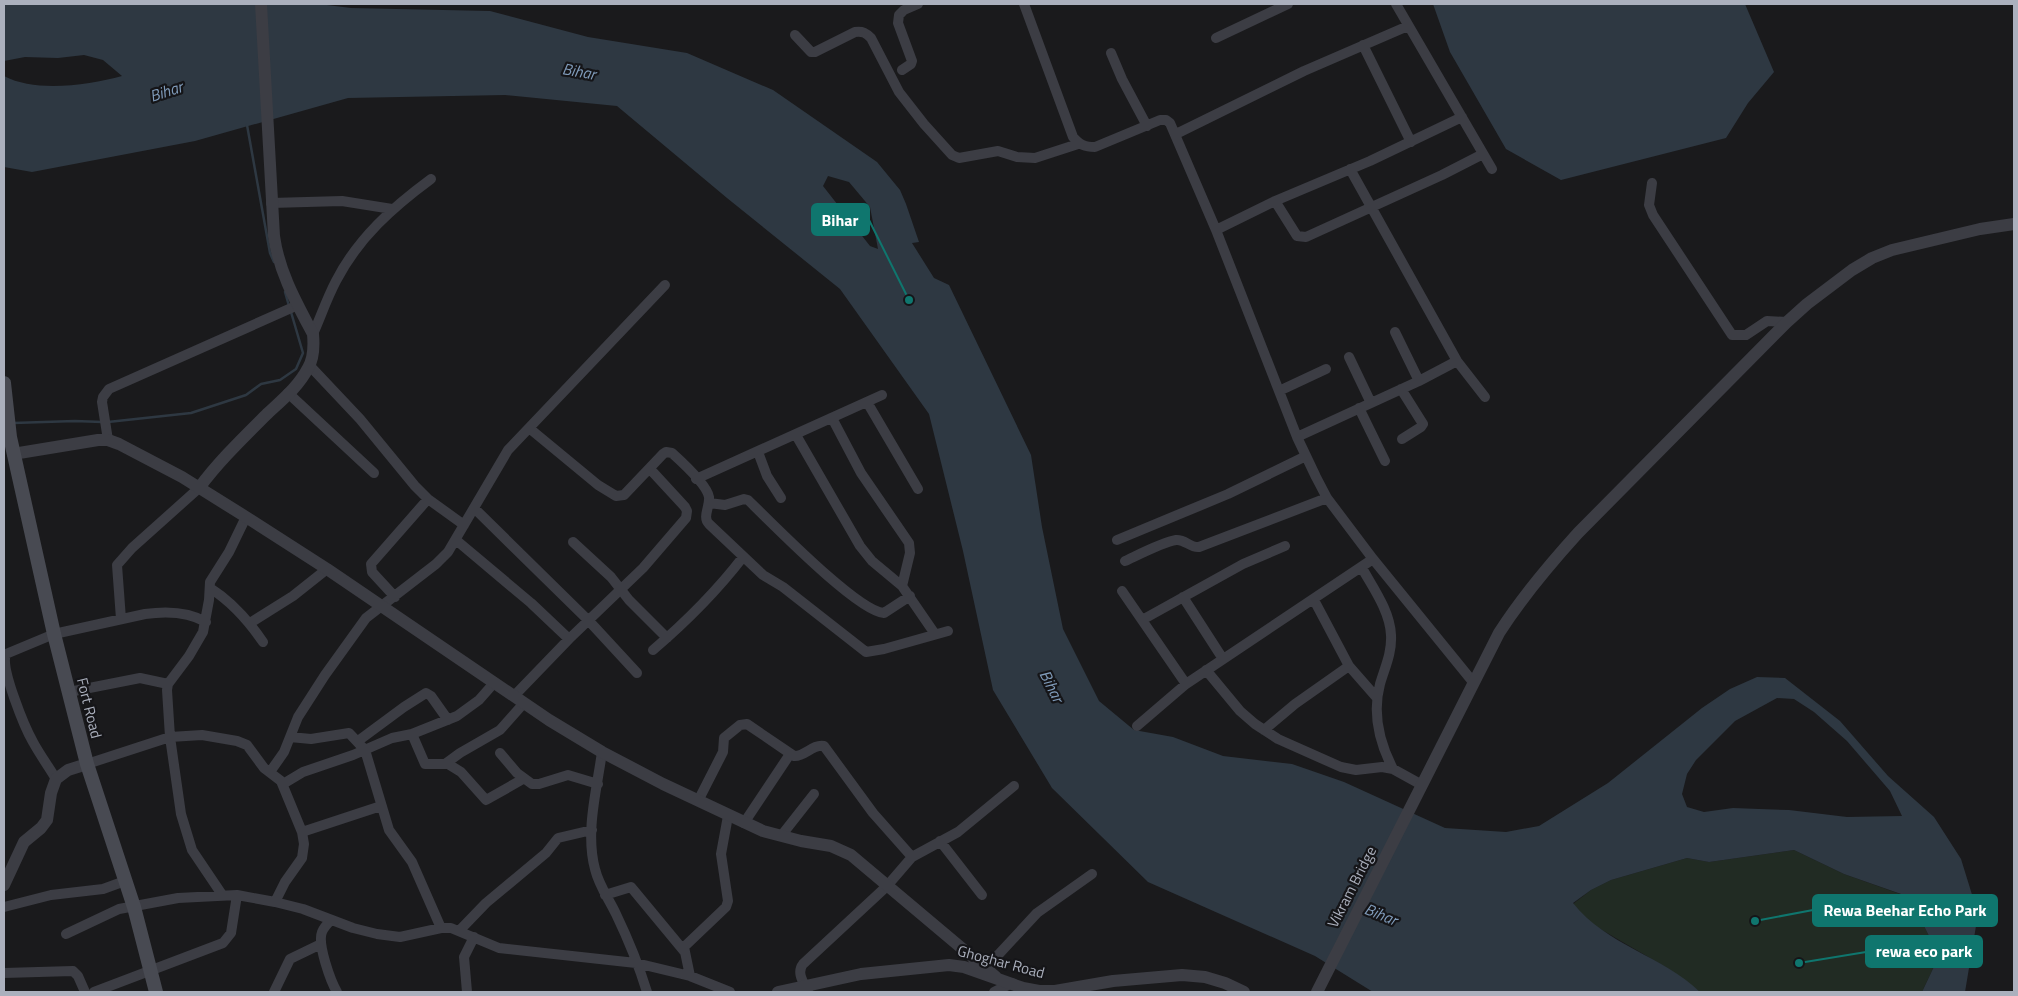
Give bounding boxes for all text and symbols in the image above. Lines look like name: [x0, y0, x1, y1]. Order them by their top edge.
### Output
water label: Bihar: [560, 56, 600, 86]
water label: Bihar: [146, 74, 188, 108]
callout: Bihar: [812, 204, 869, 235]
text: Bihar: [822, 208, 858, 232]
water label: Bihar: [1034, 666, 1071, 708]
street label: Fort Road: [71, 675, 108, 741]
street label: Vikram Bridge: [1321, 842, 1382, 932]
callout: Rewa Beehar Echo Park: [1813, 895, 1997, 926]
water label: Bihar: [1361, 897, 1403, 932]
text: Rewa Beehar Echo Park: [1823, 898, 1987, 922]
callout: rewa eco park: [1866, 936, 1982, 967]
street label: Ghoghar Road: [955, 939, 1047, 984]
text: rewa eco park: [1876, 939, 1973, 963]

